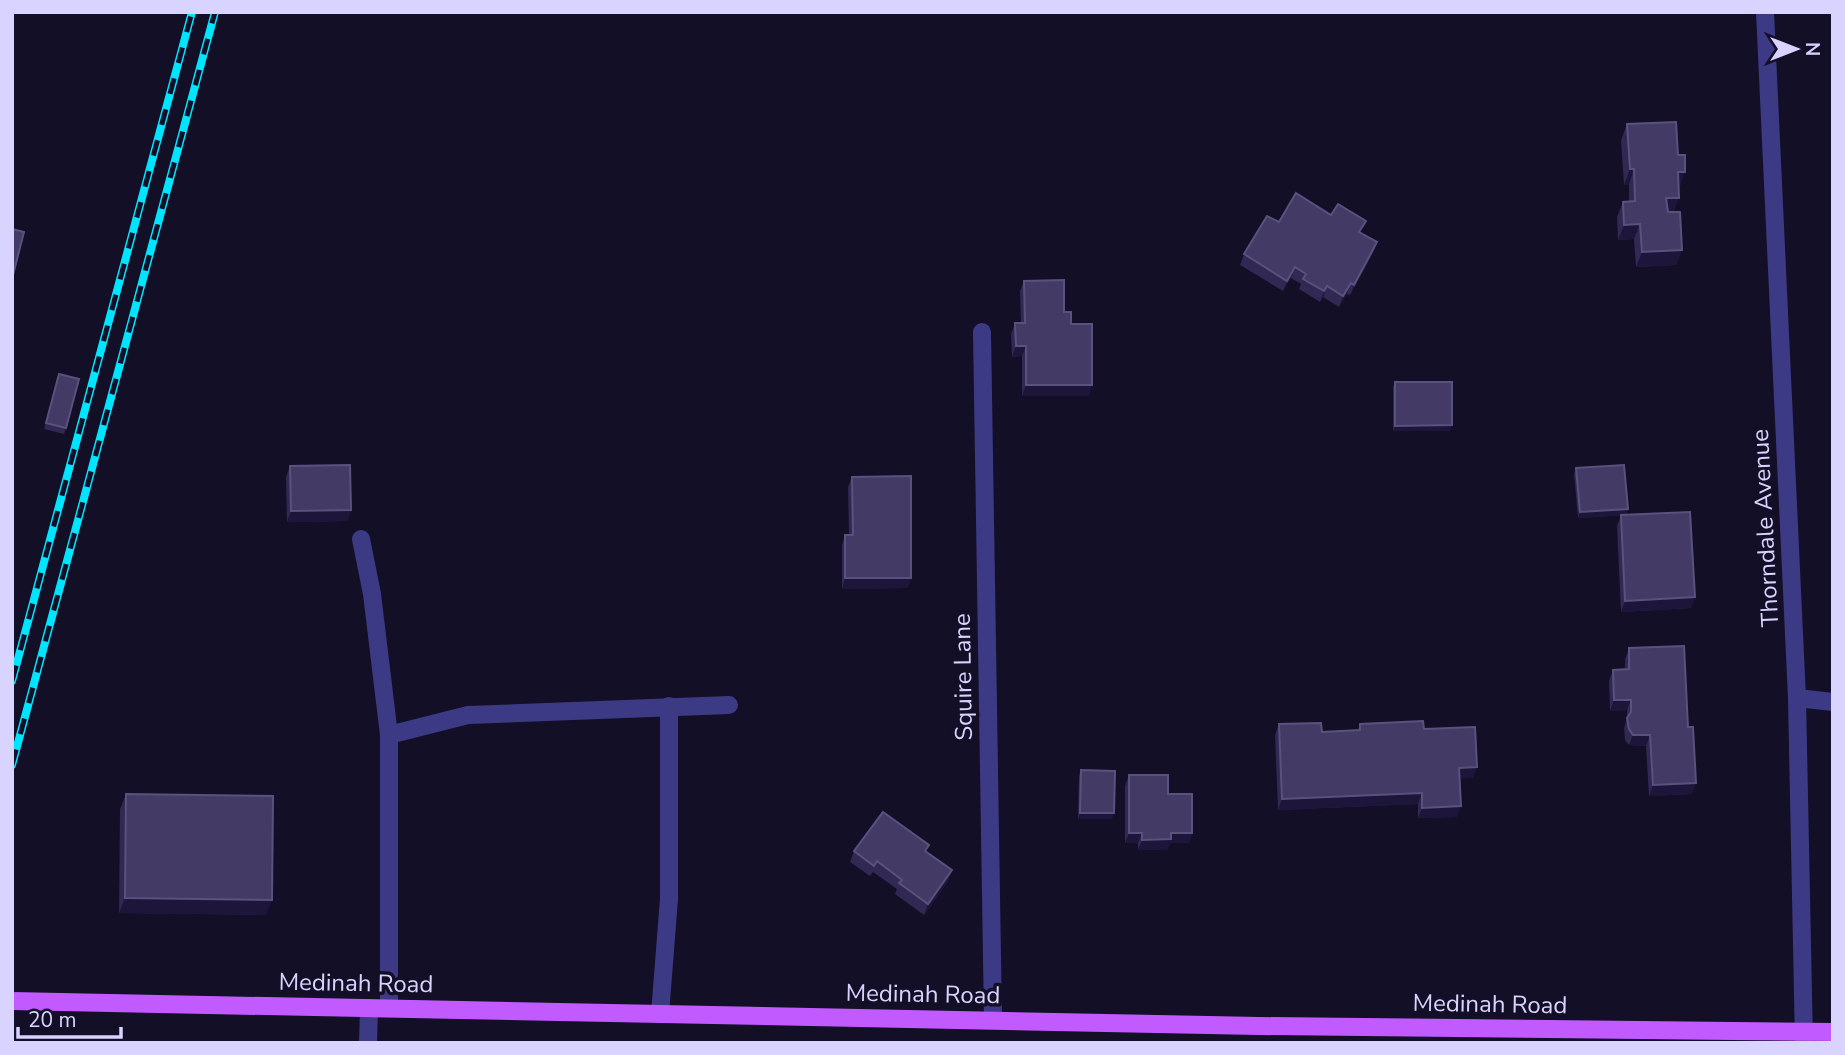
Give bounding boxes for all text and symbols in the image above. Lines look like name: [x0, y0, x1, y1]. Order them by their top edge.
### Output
north arrow: [1761, 14, 1831, 84]
text: N: [1799, 42, 1825, 56]
street label: Thorndale Avenue: [1744, 428, 1786, 628]
street label: Squire Lane: [946, 613, 980, 741]
street label: Medinah Road: [278, 966, 434, 1000]
street label: Medinah Road: [845, 977, 1001, 1011]
street label: Medinah Road: [1412, 987, 1568, 1021]
scale bar: [18, 996, 121, 1040]
text: 20 m: [28, 1006, 77, 1034]

